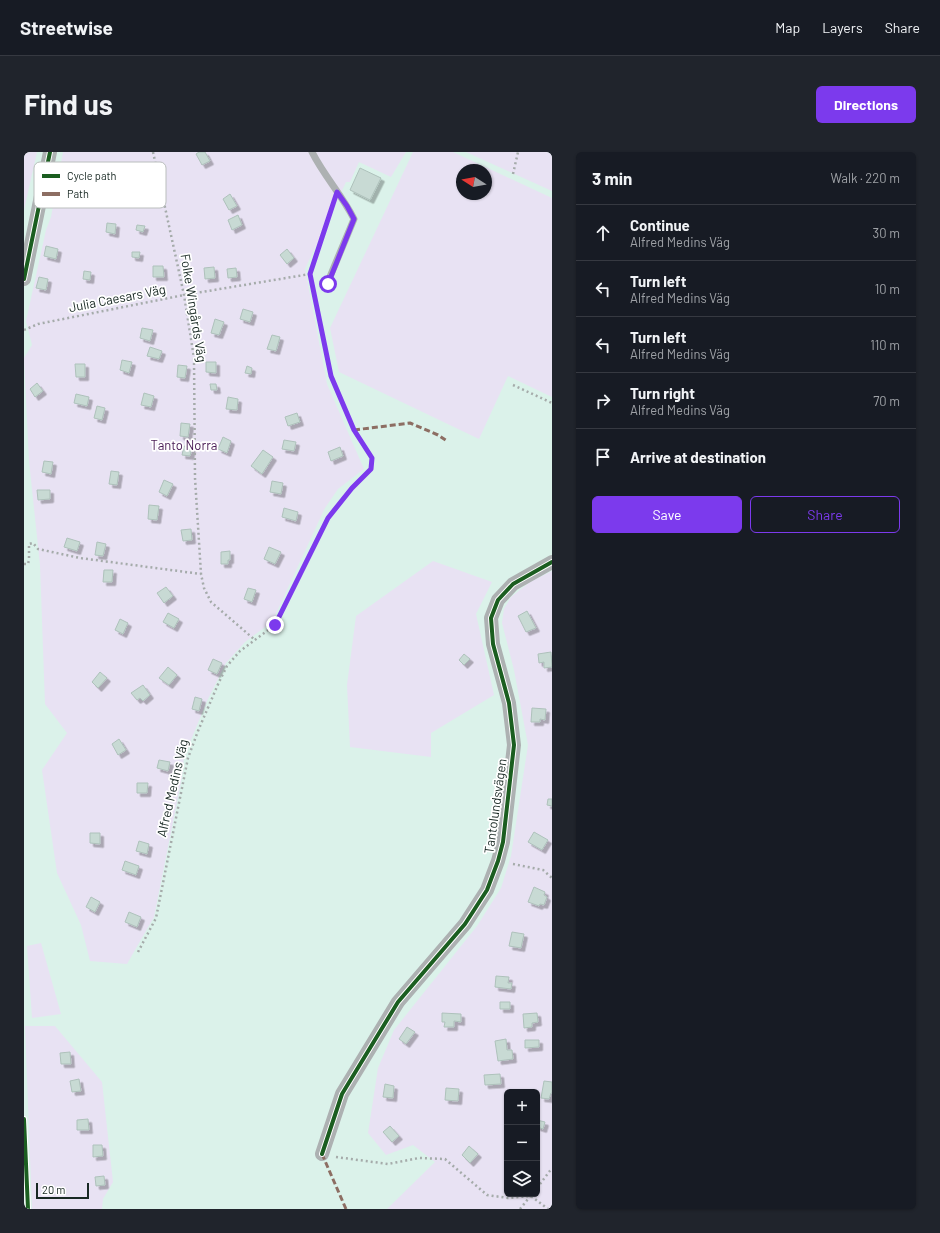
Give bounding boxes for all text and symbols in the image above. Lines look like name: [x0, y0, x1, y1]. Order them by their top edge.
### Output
text: Streetwise: [20, 16, 113, 39]
text: Map: [775, 19, 800, 36]
text: Layers: [822, 19, 863, 36]
text: Share: [885, 19, 920, 36]
button: Directions: [816, 86, 916, 123]
text: Find us: [24, 87, 113, 121]
legend: [34, 162, 166, 208]
north arrow: [456, 164, 492, 200]
text: 3 min: [592, 168, 632, 188]
text: Cycle path: [67, 169, 117, 182]
text: Walk · 220 m: [830, 170, 900, 186]
text: Path: [67, 187, 89, 200]
text: Continue: [630, 216, 690, 234]
icon: ahead: [592, 222, 614, 244]
text: 30 m: [873, 225, 900, 241]
text: Alfred Medins Väg: [630, 234, 730, 250]
street label: Folke Wingårds Väg: [178, 253, 210, 363]
text: Turn left: [630, 272, 686, 290]
route start: [319, 275, 337, 293]
icon: left: [592, 278, 614, 300]
street label: Julia Caesars Väg: [67, 281, 167, 315]
text: 10 m: [875, 281, 900, 297]
text: Alfred Medins Väg: [630, 290, 730, 306]
text: Turn left: [630, 328, 686, 346]
icon: left: [592, 334, 614, 356]
text: 110 m: [870, 337, 900, 353]
text: Alfred Medins Väg: [630, 346, 730, 362]
text: Turn right: [630, 384, 695, 402]
icon: right: [592, 390, 614, 412]
text: 70 m: [873, 393, 900, 409]
text: Alfred Medins Väg: [630, 402, 730, 418]
park label: Tanto Norra: [150, 437, 218, 453]
icon: arrive: [592, 446, 614, 468]
text: Arrive at destination: [630, 448, 766, 466]
button: Save: [592, 496, 742, 533]
button: Share: [750, 496, 900, 533]
route end: [266, 616, 284, 634]
street label: Alfred Medins Väg: [153, 737, 191, 838]
street label: Tantolundsvägen: [480, 757, 510, 855]
map controls: [504, 1089, 540, 1197]
button: +: [504, 1089, 540, 1125]
button: −: [504, 1125, 540, 1161]
button: layers: [504, 1161, 540, 1197]
scale bar: [36, 1181, 89, 1200]
text: 20 m: [42, 1183, 65, 1196]

